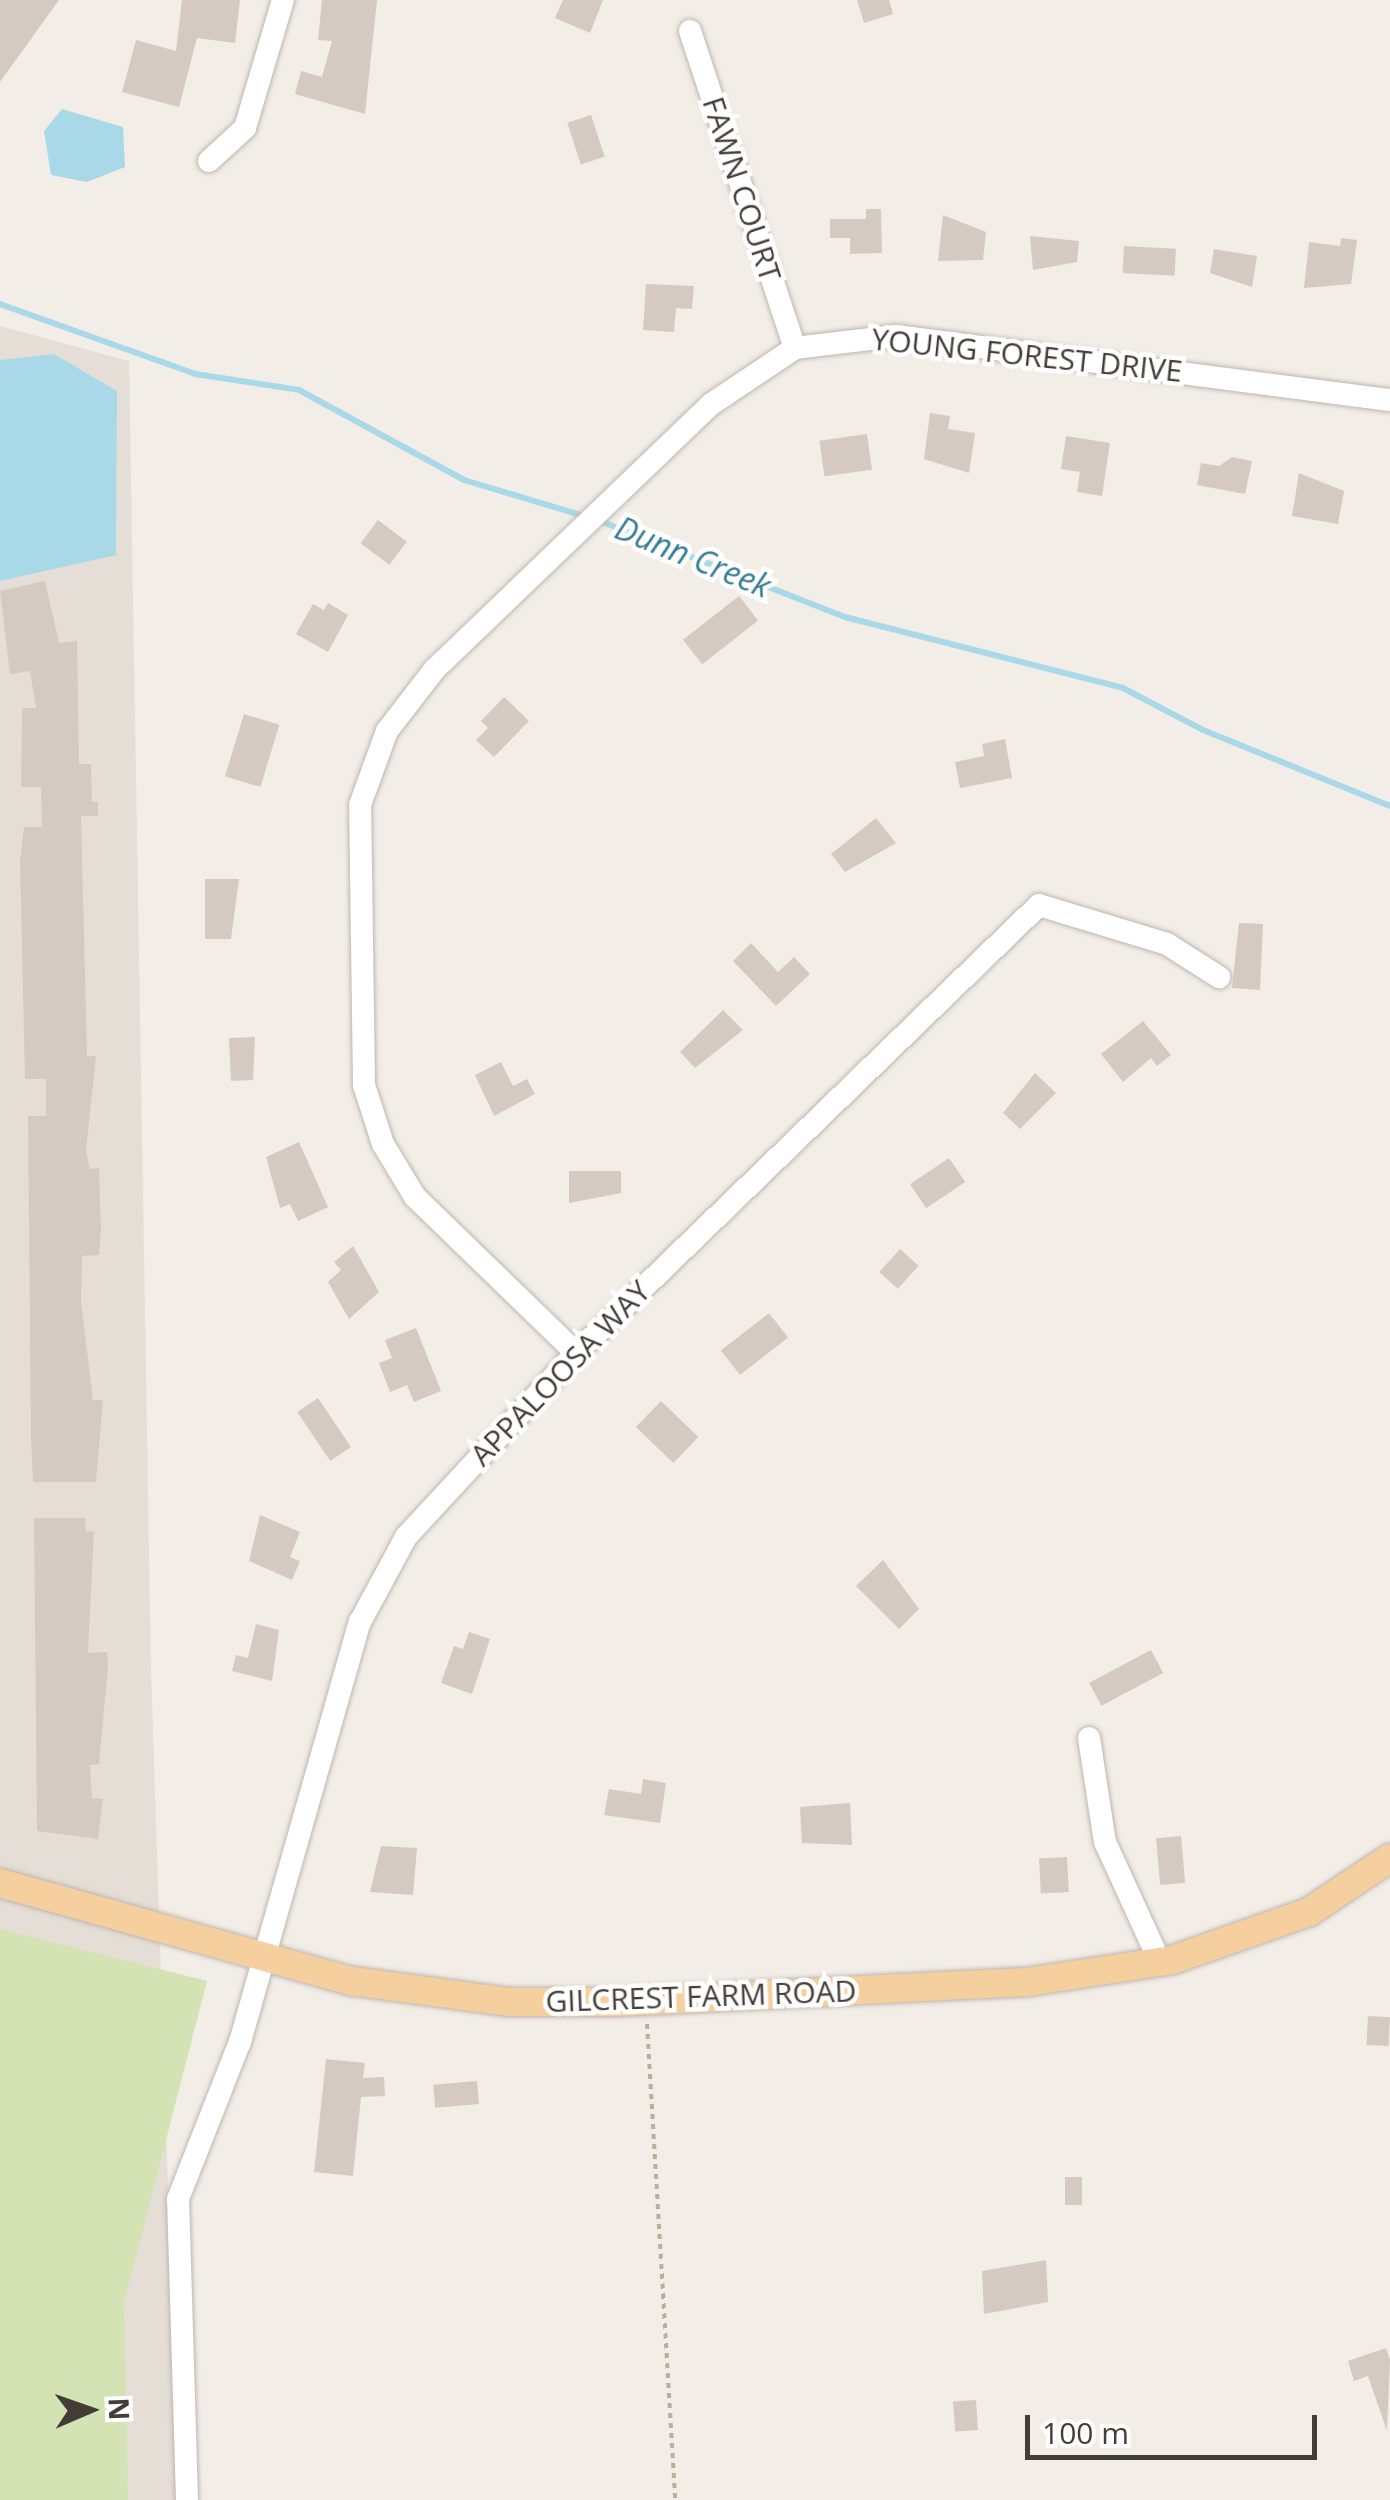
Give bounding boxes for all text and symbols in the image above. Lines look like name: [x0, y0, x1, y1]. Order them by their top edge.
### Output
street label: FAWN COURT: [695, 92, 789, 286]
street label: YOUNG FOREST DRIVE: [870, 321, 1184, 389]
water label: Dunn Creek: [610, 508, 776, 606]
street label: APPALOOSA WAY: [463, 1273, 657, 1473]
street label: GILCREST FARM ROAD: [545, 1973, 857, 2019]
north arrow: [40, 2360, 140, 2460]
scale bar: [1030, 2395, 1322, 2457]
text: N: [101, 2397, 139, 2421]
text: 100 m: [1042, 2412, 1129, 2453]

